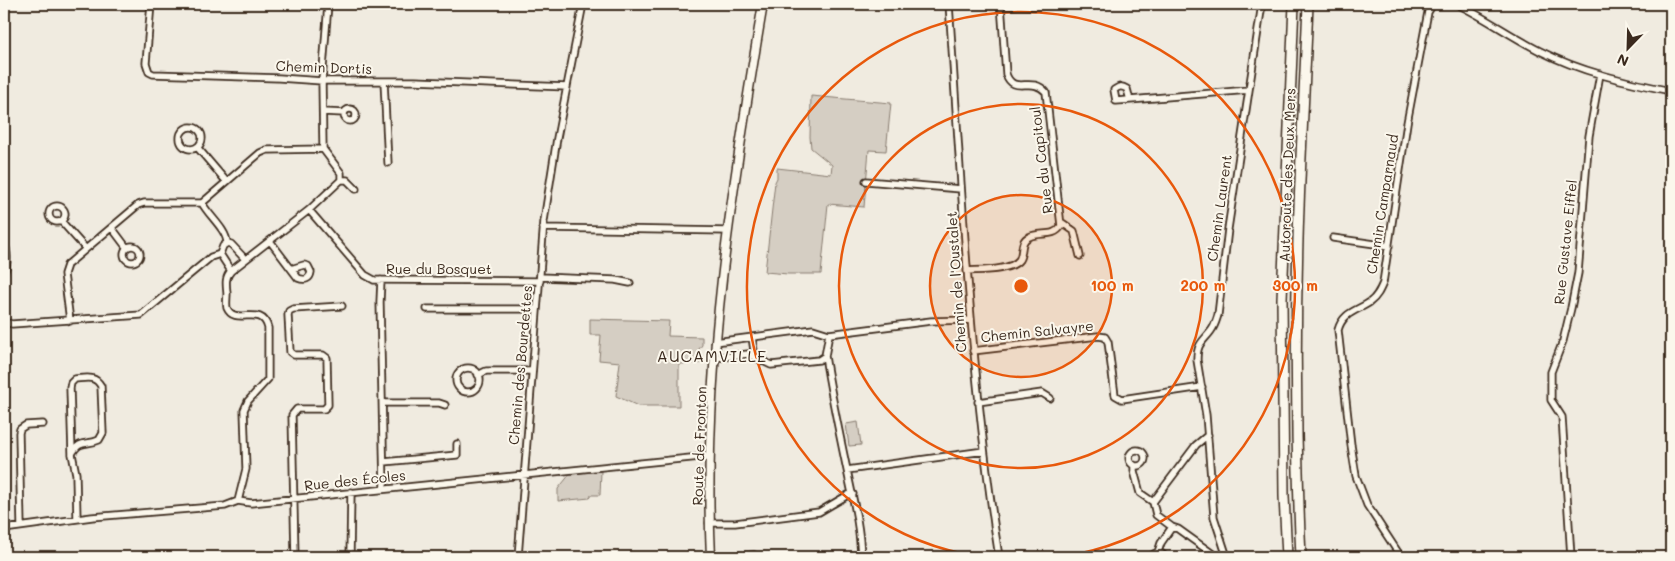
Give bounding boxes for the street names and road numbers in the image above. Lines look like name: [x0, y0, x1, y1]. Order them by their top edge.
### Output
street label: Chemin Dortis: [275, 56, 373, 78]
street label: Autoroute des Deux Mers: [1274, 88, 1300, 262]
street label: Rue du Capitoul: [1025, 105, 1057, 215]
street label: Chemin Camparnaud: [1362, 133, 1402, 275]
street label: Chemin Laurent: [1202, 153, 1236, 263]
street label: Rue Gustave Eiffel: [1549, 179, 1581, 305]
street label: Chemin de l'Oustalet: [942, 211, 970, 353]
street label: Rue du Bosquet: [386, 259, 492, 278]
street label: Chemin des Bourdettes: [504, 284, 536, 446]
street label: Chemin Salvayre: [980, 316, 1094, 346]
street label: Route de Fronton: [687, 386, 711, 506]
street label: Rue des Écoles: [303, 465, 407, 495]

